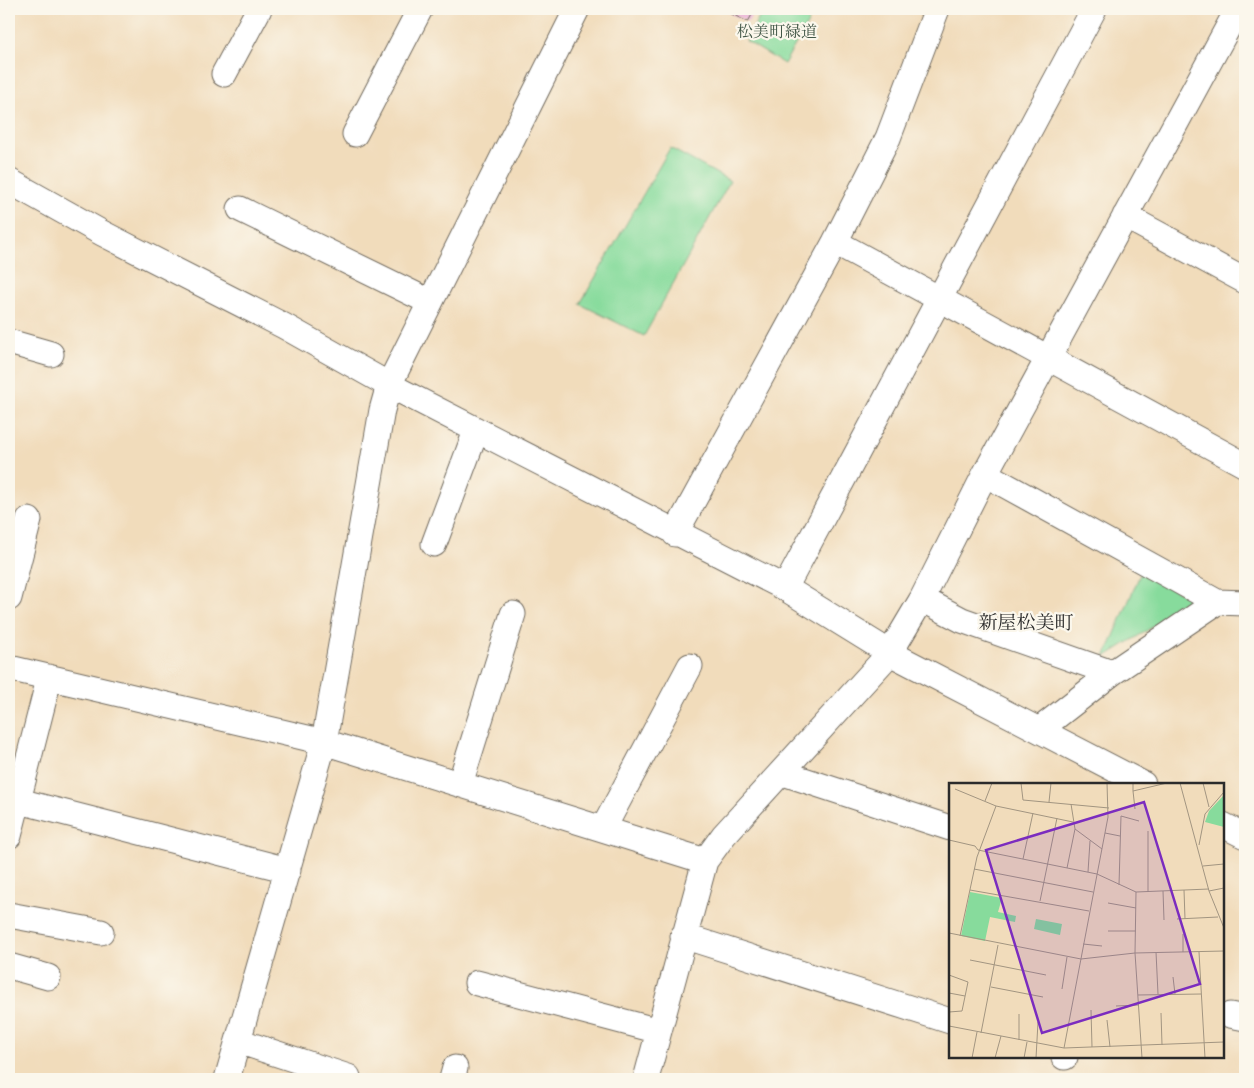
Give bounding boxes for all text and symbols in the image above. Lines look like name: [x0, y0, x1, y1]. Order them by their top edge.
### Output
park label: 松美町緑道: [737, 21, 817, 41]
district label: 新屋松美町: [978, 611, 1074, 634]
inset map: [949, 783, 1224, 1058]

